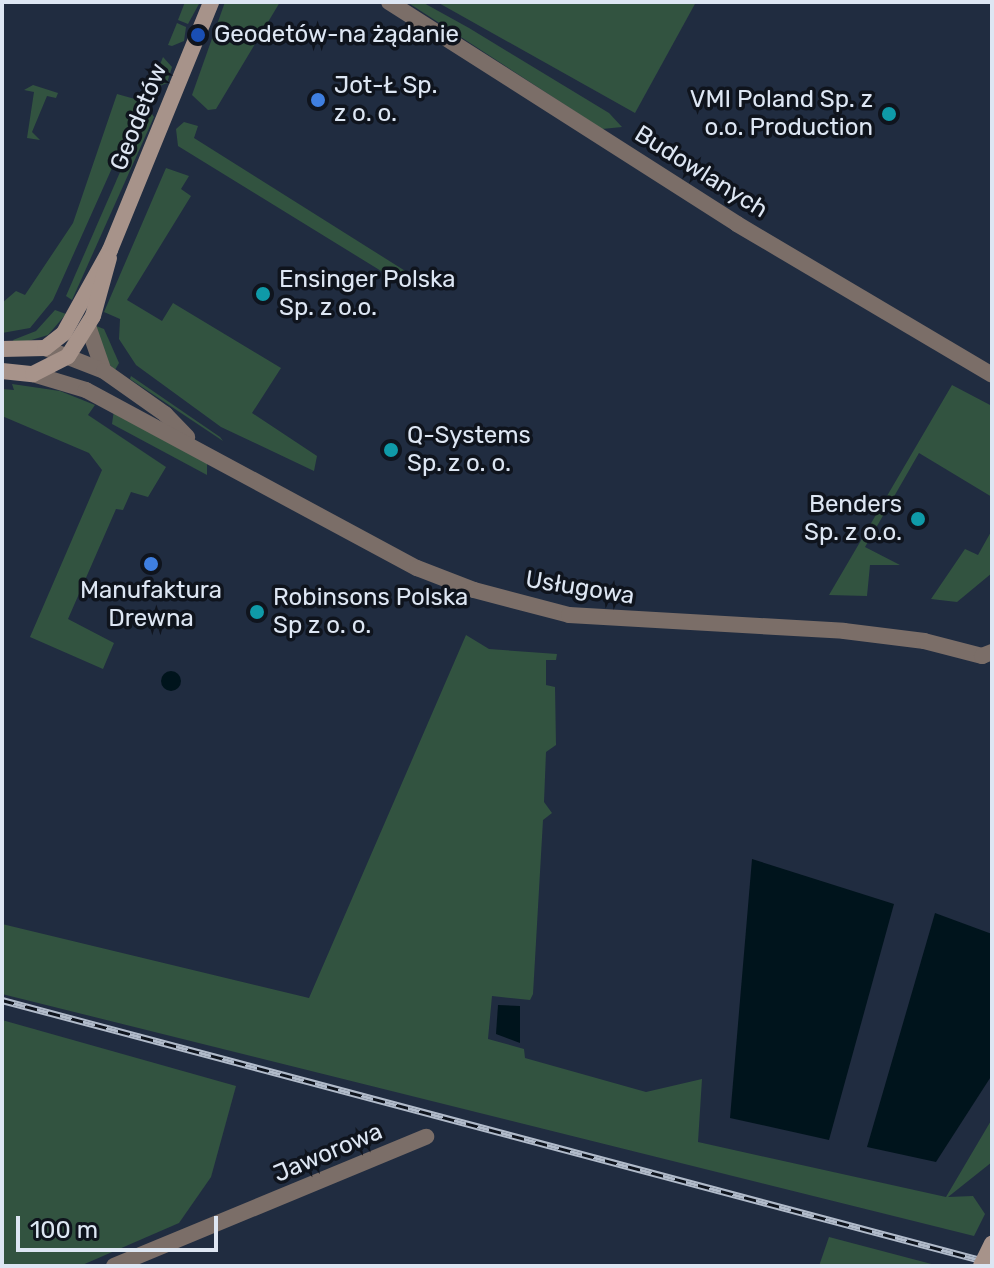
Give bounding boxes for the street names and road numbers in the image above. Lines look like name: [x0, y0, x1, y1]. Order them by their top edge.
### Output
street label: Geodetów: [104, 59, 174, 175]
street label: Budowlanych: [629, 120, 773, 224]
street label: Usługowa: [523, 565, 637, 611]
street label: Jaworowa: [269, 1117, 387, 1189]

